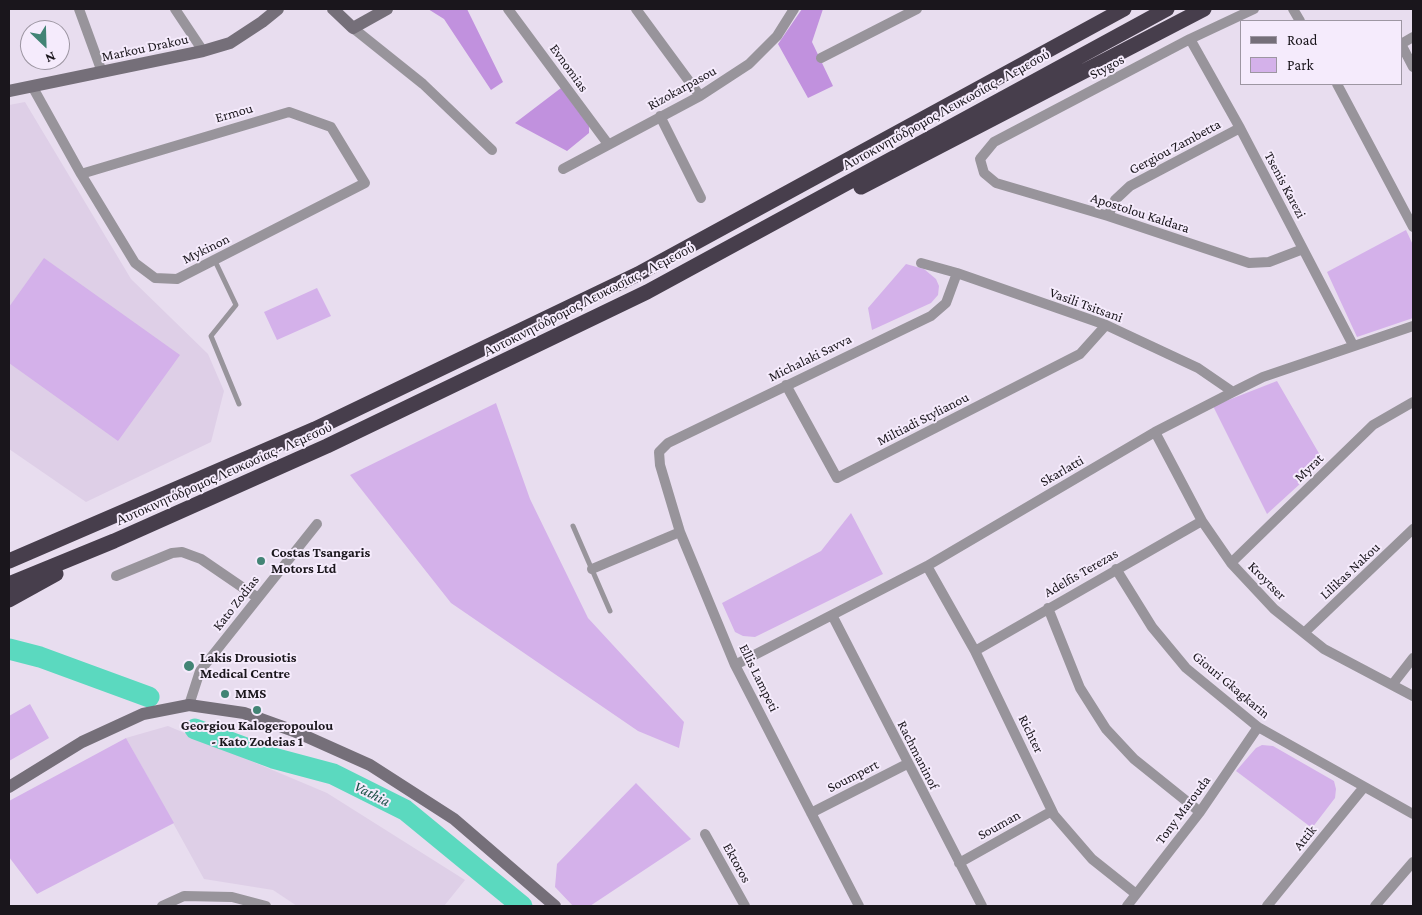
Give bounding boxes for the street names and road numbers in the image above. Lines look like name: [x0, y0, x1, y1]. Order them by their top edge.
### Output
street label: Markou Drakou: [100, 31, 190, 65]
street label: Evnomias: [546, 41, 592, 95]
street label: Αυτοκινητόδρομος Λευκωσίας - Λεμεσού: [839, 46, 1053, 174]
street label: Stygos: [1087, 51, 1127, 83]
street label: Rizokarpasou: [645, 62, 719, 114]
street label: Ermou: [213, 100, 255, 126]
street label: Gergiou Zambetta: [1126, 116, 1224, 178]
street label: Tsenis Karezi: [1260, 149, 1310, 221]
street label: Apostolou Kaldara: [1088, 189, 1192, 237]
street label: Mykinon: [180, 230, 232, 268]
street label: Αυτοκινητόδρομος Λευκωσίας - Λεμεσού: [481, 239, 697, 361]
street label: Vasili Tsitsani: [1047, 284, 1125, 326]
street label: Michalaki Savva: [766, 331, 854, 385]
street label: Miltiadi Stylianou: [874, 389, 972, 449]
street label: Αυτοκινητόδρομος Λευκωσίας - Λεμεσού: [113, 419, 335, 529]
street label: Myrat: [1291, 450, 1327, 486]
street label: Skarlatti: [1037, 452, 1087, 490]
street label: Lilikas Nakou: [1317, 539, 1383, 603]
street label: Adelfis Terezas: [1041, 545, 1121, 601]
street label: Kroytser: [1244, 558, 1290, 604]
street label: Kato Zodias: [209, 572, 263, 634]
street label: Ellis Lampeti: [735, 641, 783, 715]
street label: Giouri Gkagkarin: [1189, 648, 1273, 722]
street label: Richter: [1015, 712, 1047, 756]
street label: Rachmaninof: [894, 718, 942, 792]
street label: Soumpert: [825, 756, 881, 796]
street label: Tony Marouda: [1152, 772, 1214, 848]
street label: Souman: [975, 806, 1023, 844]
street label: Attik: [1290, 822, 1320, 854]
street label: Ektoros: [719, 840, 755, 886]

